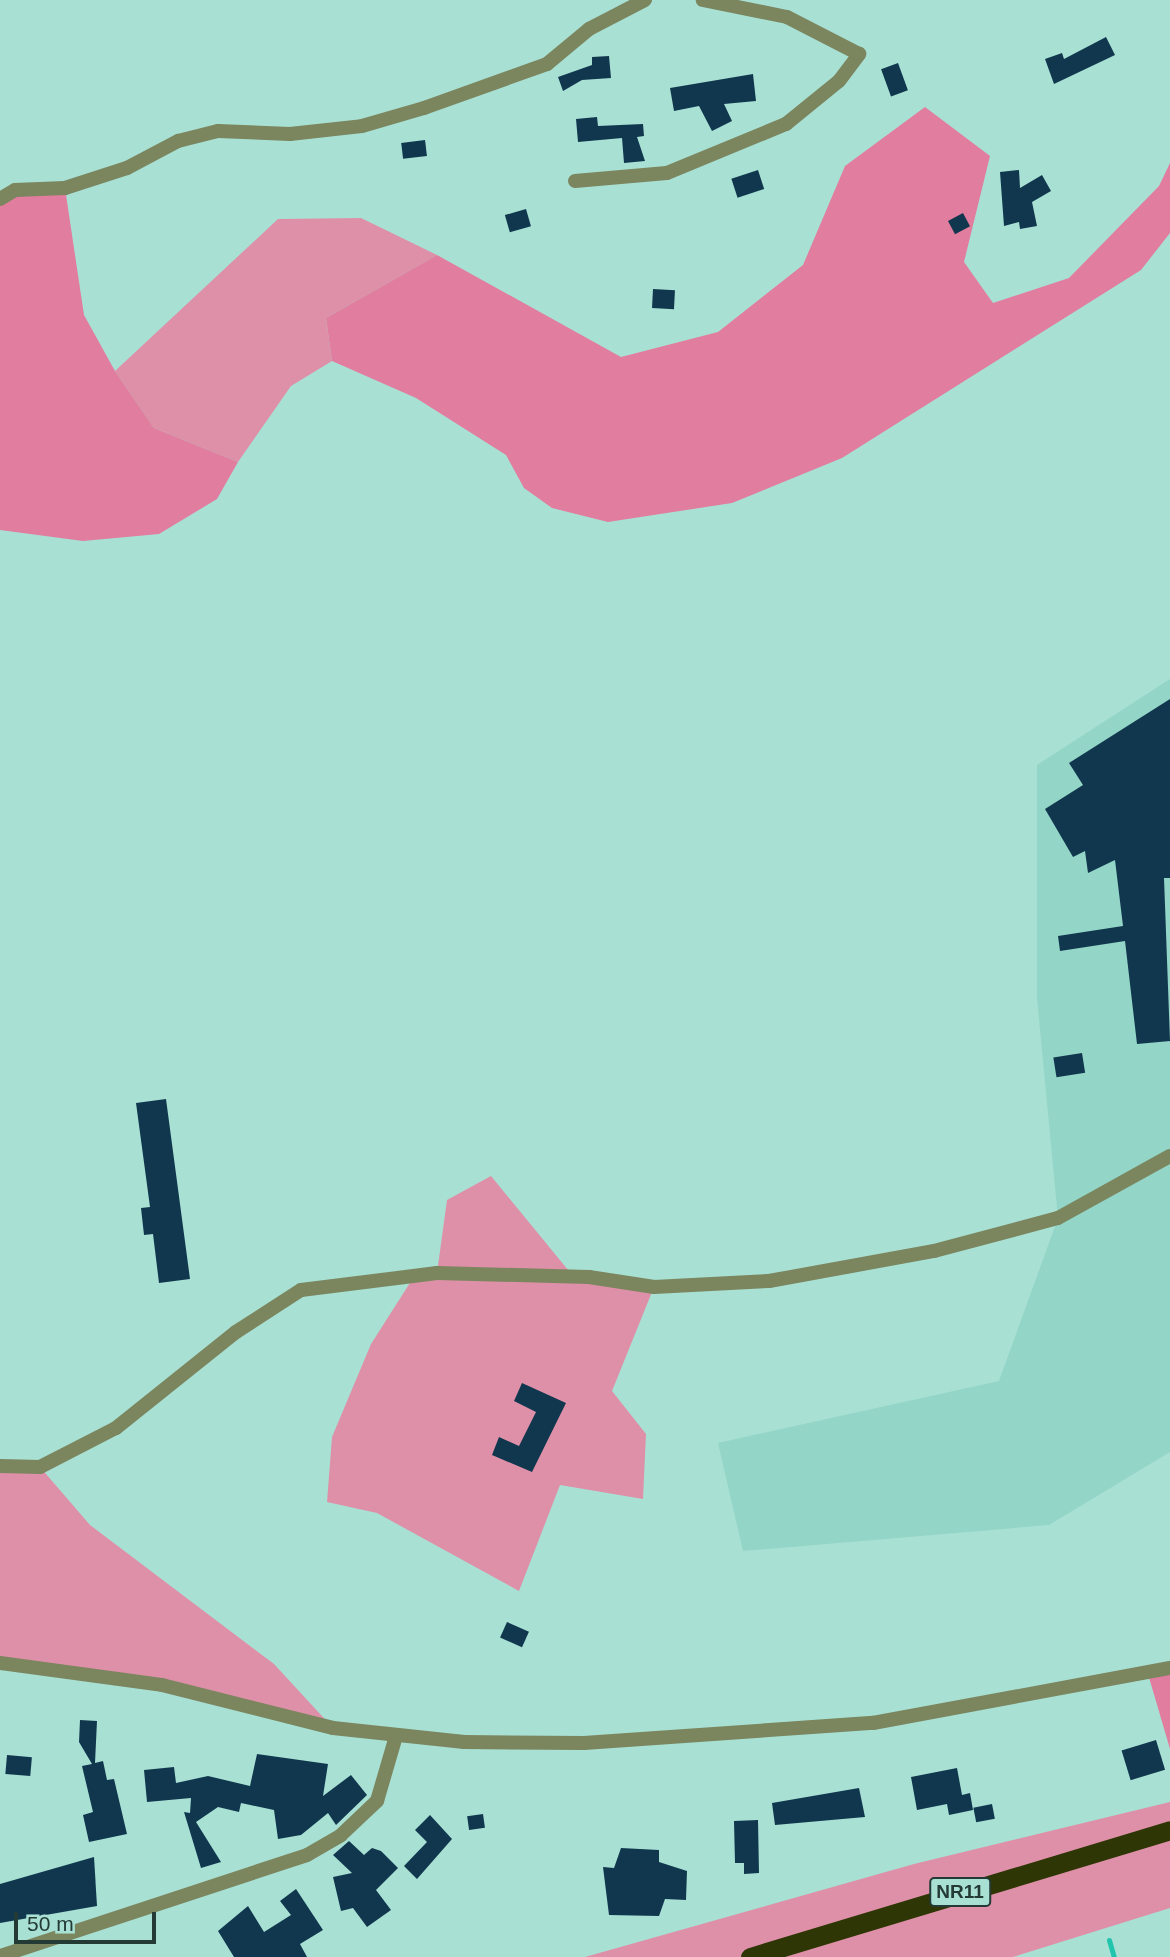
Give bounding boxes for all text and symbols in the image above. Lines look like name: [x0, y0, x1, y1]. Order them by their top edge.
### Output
road number: NR11: [928, 1876, 992, 1908]
scale bar: [18, 1898, 159, 1942]
text: 50 m: [27, 1912, 74, 1935]

